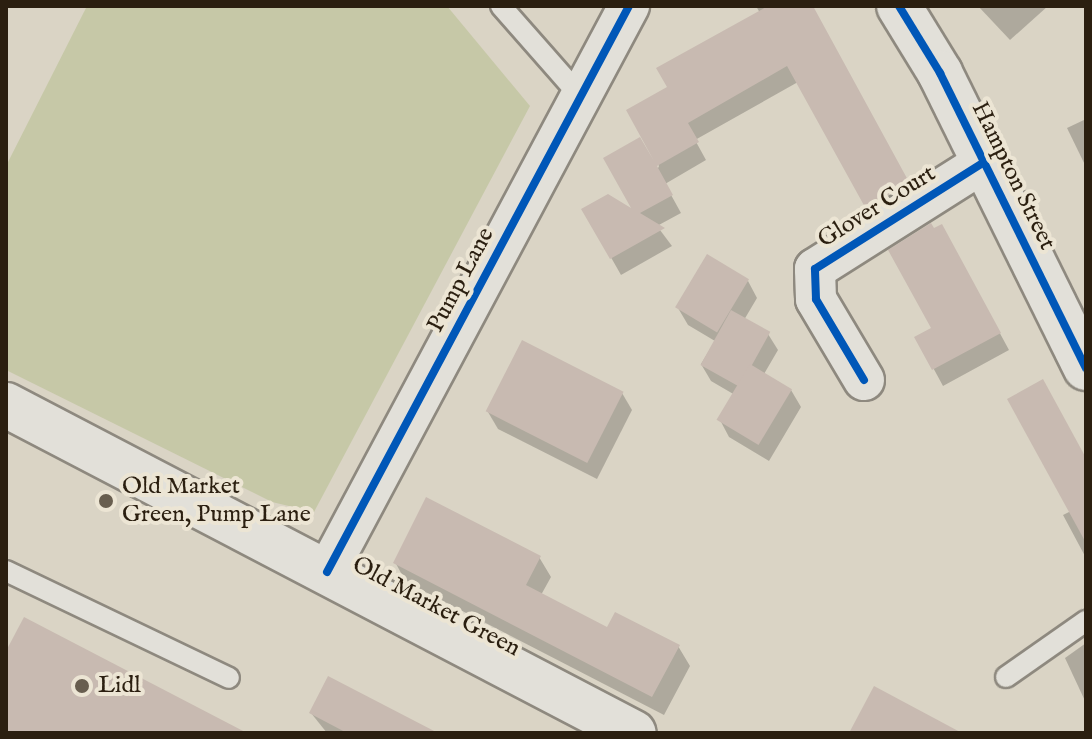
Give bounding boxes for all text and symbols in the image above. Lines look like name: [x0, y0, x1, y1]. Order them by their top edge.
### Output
street label: Hampton Street: [965, 97, 1061, 255]
street label: Glover Court: [813, 159, 941, 255]
street label: Pump Lane: [421, 223, 501, 337]
place label: Old Market Green, Pump Lane: [122, 473, 311, 529]
marker: Old Market Green, Pump Lane: [97, 492, 115, 510]
street label: Old Market Green: [347, 551, 525, 663]
place label: Lidl: [98, 672, 141, 700]
marker: Lidl: [73, 677, 91, 695]

